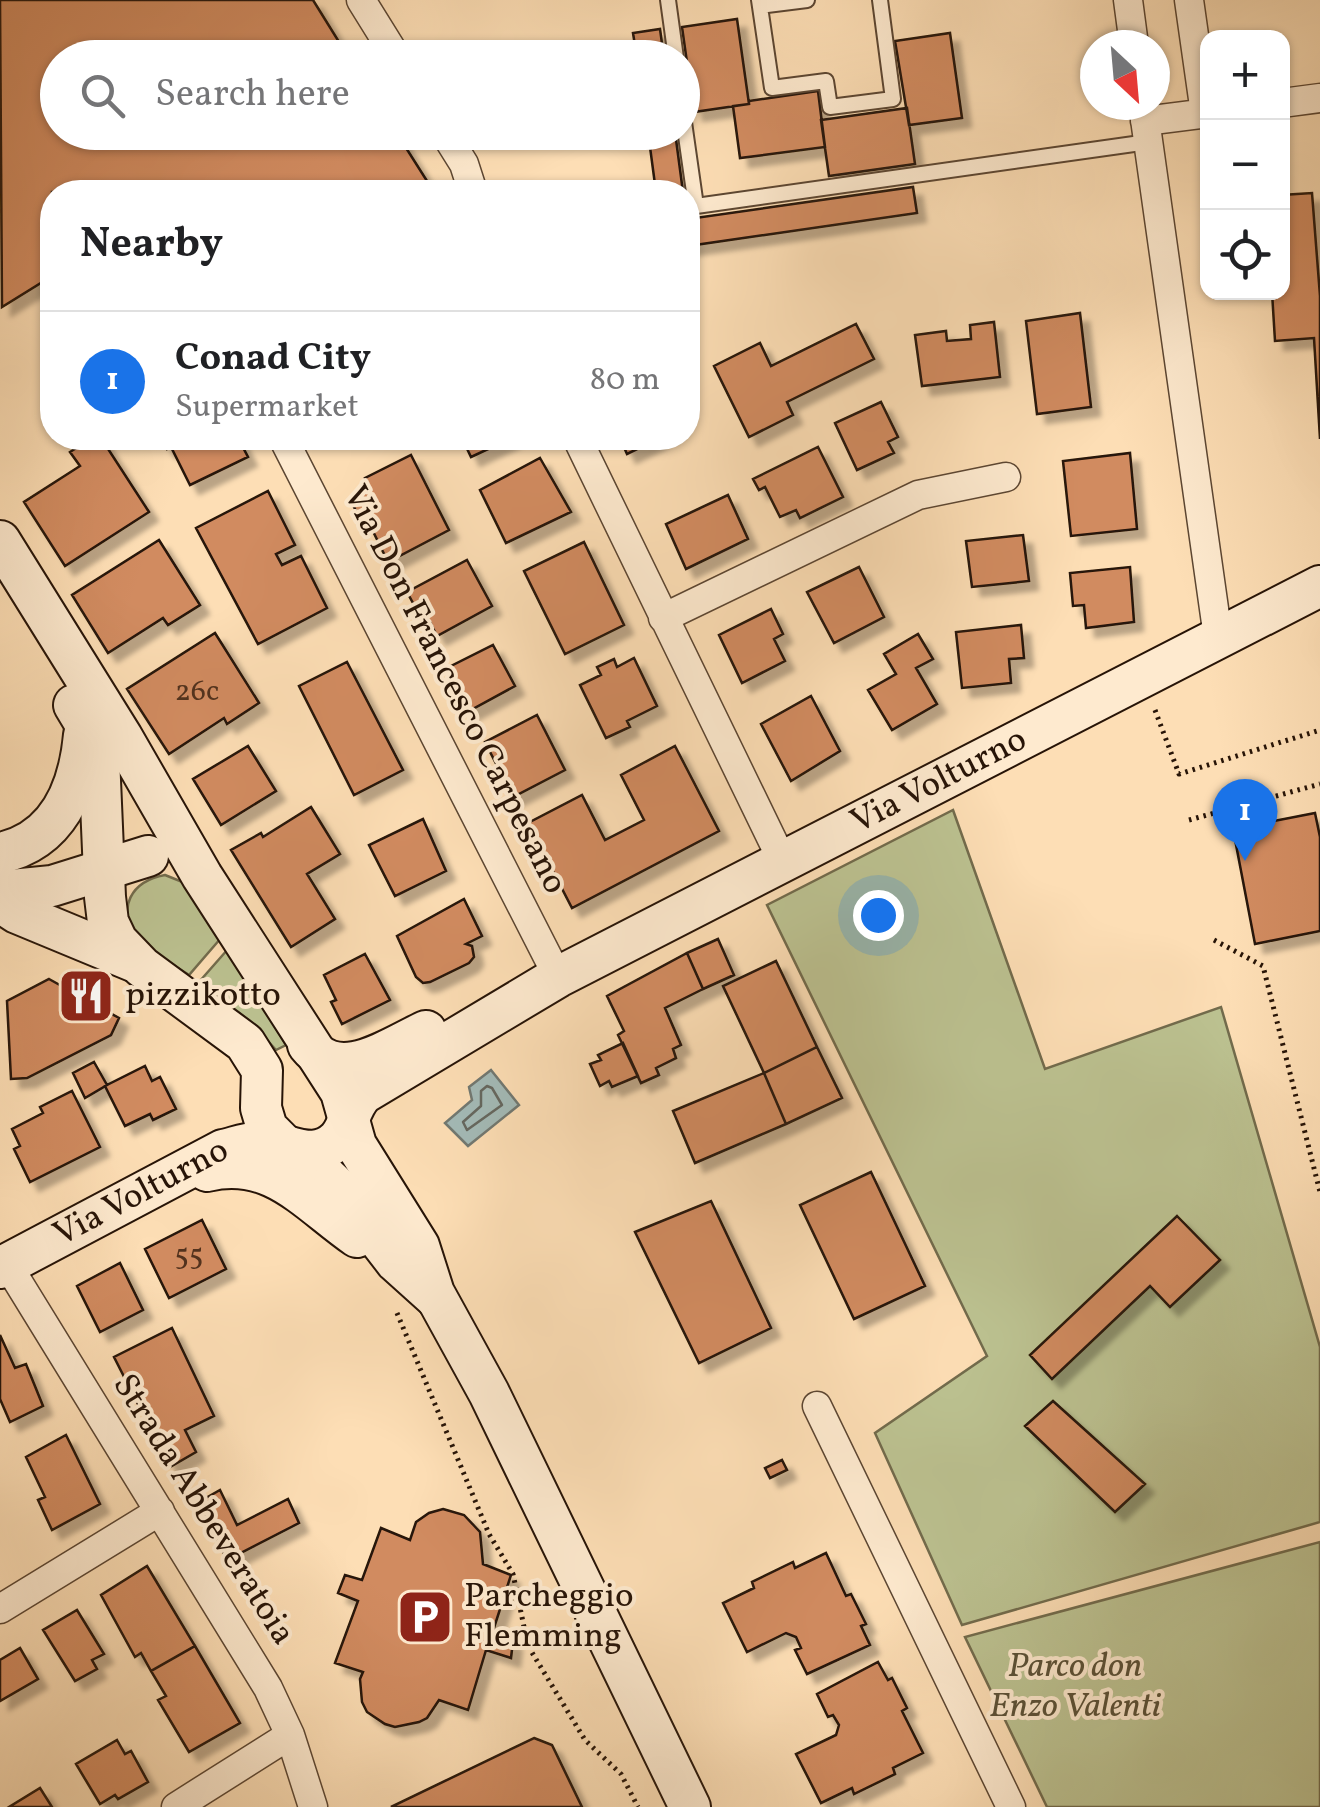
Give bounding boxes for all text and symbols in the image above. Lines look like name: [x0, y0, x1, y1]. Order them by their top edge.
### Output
north arrow: [1080, 30, 1170, 120]
map controls: [1200, 30, 1290, 300]
button: +: [1200, 30, 1290, 120]
search box: [40, 40, 700, 150]
icon: search: [75, 68, 130, 123]
text: Search here: [155, 69, 350, 122]
button: −: [1200, 120, 1290, 210]
button: locate: [1200, 210, 1290, 300]
text: Nearby: [80, 216, 223, 275]
text: Conad City: [175, 333, 371, 386]
text: 1: [106, 359, 119, 403]
text: 80 m: [590, 359, 660, 403]
text: Supermarket: [175, 386, 359, 430]
street label: Via Don Francesco Carpesano: [330, 477, 578, 903]
house number: 26c: [175, 671, 219, 713]
street label: Via Volturno: [843, 716, 1035, 847]
pin: 1: [1212, 778, 1278, 861]
your location: [853, 890, 904, 941]
restaurant icon: pizzikotto: [56, 966, 116, 1026]
place label: pizzikotto: [125, 972, 281, 1020]
street label: Via Volturno: [45, 1127, 237, 1259]
house number: 55: [175, 1235, 203, 1277]
street label: Strada Abbeveratoia: [100, 1365, 306, 1655]
place label: Parcheggio Flemming: [464, 1573, 634, 1661]
parking icon: Parcheggio Flemming: [395, 1587, 455, 1647]
park label: Parco don Enzo Valenti: [989, 1643, 1162, 1731]

